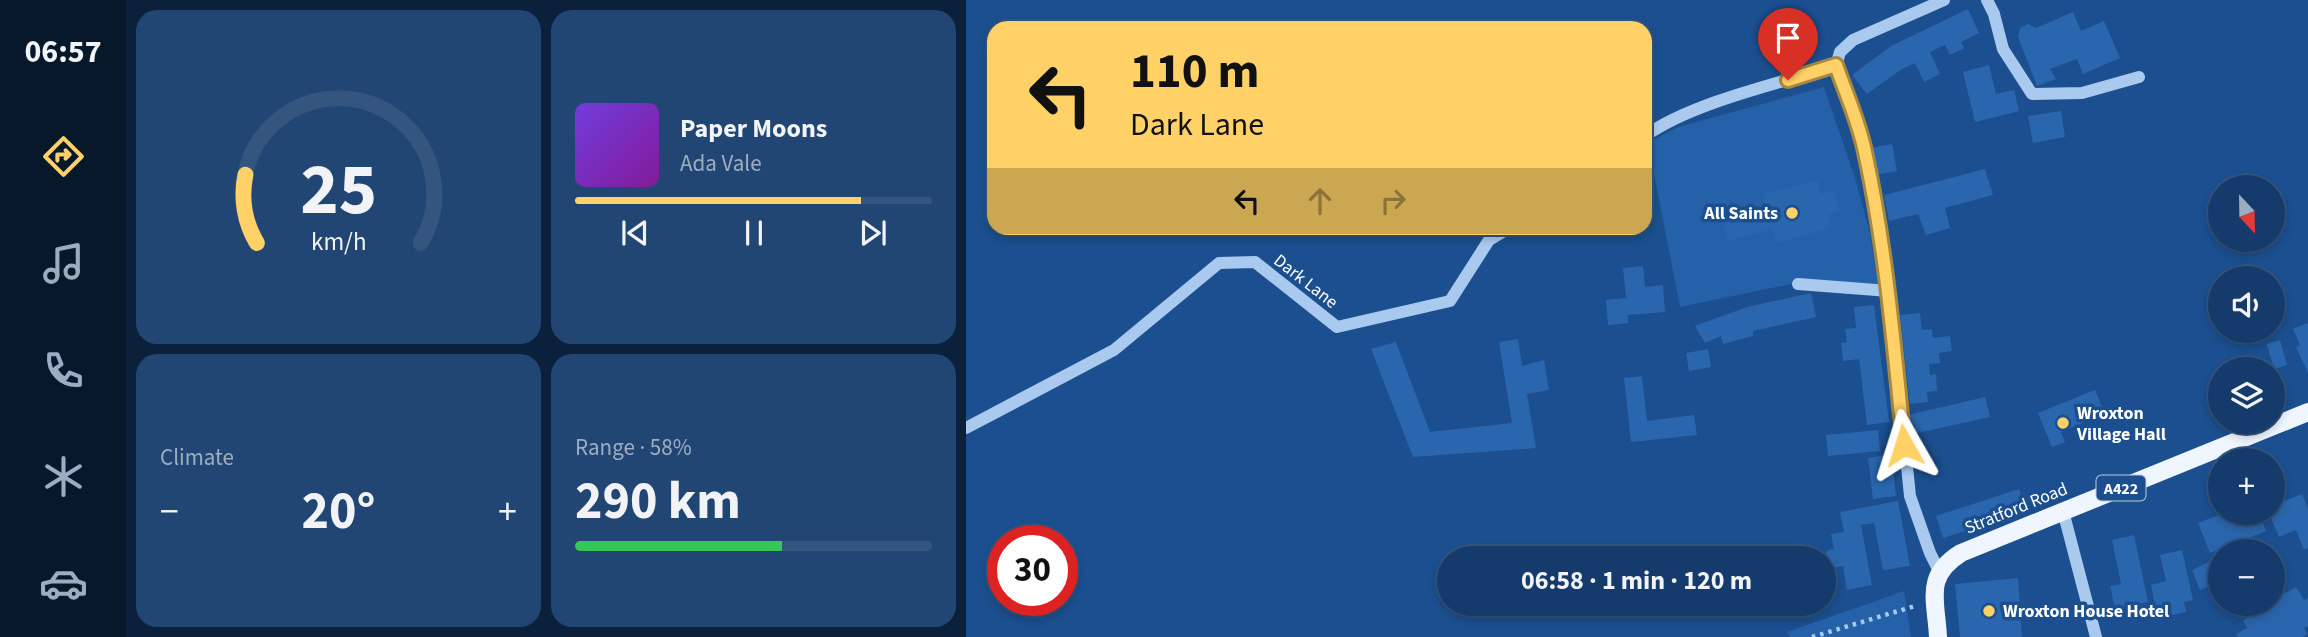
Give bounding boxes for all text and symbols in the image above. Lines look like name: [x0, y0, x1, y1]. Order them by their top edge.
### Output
pin: [1758, 8, 1818, 80]
icon: arrive: [1769, 19, 1807, 57]
text: 06:57: [24, 29, 102, 75]
text: 110 m: [1130, 37, 1259, 107]
icon: left: [1015, 49, 1106, 140]
text: Dark Lane: [1130, 102, 1264, 148]
text: Paper Moons: [680, 110, 827, 147]
icon: directions: [39, 132, 88, 181]
text: 25: [300, 139, 377, 243]
text: Ada Vale: [680, 147, 762, 180]
north arrow: [2208, 175, 2286, 252]
map controls: [2208, 175, 2285, 616]
icon: left: [1228, 182, 1266, 220]
icon: ahead: [1301, 182, 1339, 220]
icon: right: [1374, 182, 1412, 220]
place label: All Saints: [1703, 201, 1778, 226]
marker: All Saints: [1784, 205, 1800, 221]
icon: previous: [616, 214, 654, 252]
icon: pause: [735, 214, 773, 252]
icon: next: [854, 214, 892, 252]
text: km/h: [311, 224, 366, 260]
icon: music: [39, 239, 88, 288]
street label: Dark Lane: [1268, 248, 1343, 315]
button: sound: [2208, 266, 2285, 343]
icon: phone: [39, 346, 88, 395]
button: layers: [2208, 357, 2285, 434]
place label: Wroxton Village Hall: [2076, 401, 2166, 447]
position arrow: [1867, 408, 1941, 482]
marker: Wroxton Village Hall: [2055, 415, 2071, 431]
text: Range · 58%: [575, 431, 692, 464]
text: Climate: [160, 441, 234, 474]
button: +: [2208, 448, 2285, 525]
icon: climate: [39, 452, 88, 501]
text: 290 km: [575, 465, 741, 539]
text: 20°: [302, 475, 375, 549]
road number: A422: [2096, 475, 2146, 500]
street label: Stratford Road: [1961, 476, 2071, 540]
text: −: [160, 485, 179, 539]
text: +: [498, 485, 517, 539]
speed limit sign: 30: [987, 525, 1078, 616]
button: −: [2208, 539, 2285, 616]
icon: car: [39, 559, 88, 608]
text: 06:58 · 1 min · 120 m: [1521, 562, 1752, 599]
place label: Wroxton House Hotel: [2003, 599, 2169, 624]
marker: Wroxton House Hotel: [1981, 603, 1997, 619]

